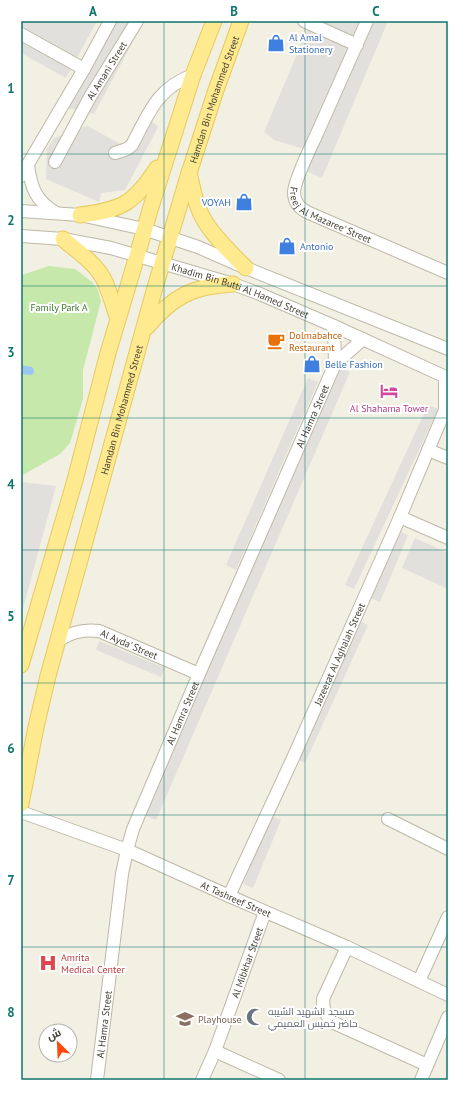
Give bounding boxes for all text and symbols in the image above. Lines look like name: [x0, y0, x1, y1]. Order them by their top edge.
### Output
text: A: [89, 3, 97, 20]
text: B: [230, 3, 238, 20]
text: C: [372, 3, 380, 20]
place label: Al Amal Stationery: [289, 31, 333, 56]
street label: Hamdan Bin Mohammed Street: [187, 33, 242, 165]
shop icon: Al Amal Stationery: [266, 33, 286, 53]
street label: Al Amani Street: [84, 39, 130, 102]
text: 1: [7, 80, 15, 97]
street label: Freej Al Mazaree' Street: [287, 186, 374, 246]
shop icon: VOYAH: [234, 192, 254, 212]
place label: VOYAH: [201, 196, 231, 209]
text: 2: [7, 212, 15, 229]
shop icon: Antonio: [277, 236, 297, 256]
place label: Antonio: [300, 240, 333, 253]
street label: Khadim Bin Butti Al Hamed Street: [170, 260, 311, 322]
park label: Family Park A: [30, 301, 88, 314]
place label: Dolmabahce Restaurant: [289, 329, 342, 354]
cafe icon: Dolmabahce Restaurant: [266, 331, 286, 351]
street label: Hamdan Bin Mohammed Street: [98, 343, 146, 476]
text: 3: [7, 344, 15, 361]
shop icon: Belle Fashion: [302, 354, 322, 374]
place label: Belle Fashion: [325, 358, 383, 371]
hotel icon: Al Shahama Tower: [379, 381, 399, 401]
street label: Al Hamra Street: [293, 382, 332, 450]
place label: Al Shahama Tower: [350, 402, 429, 415]
text: 4: [7, 476, 15, 493]
street label: Jazeerat Al Aghalah Street: [311, 600, 368, 708]
text: 5: [7, 608, 15, 625]
street label: Al Ayda' Street: [98, 626, 160, 663]
street label: Al Hamra Street: [164, 679, 202, 747]
text: 6: [7, 740, 15, 757]
text: 7: [7, 872, 15, 889]
street label: At Tashreef Street: [199, 878, 274, 921]
street label: Al Mibkhar Street: [229, 925, 266, 1000]
place label: Amrita Medical Center: [61, 951, 125, 976]
hospital icon: Amrita Medical Center: [38, 953, 58, 973]
street label: Al Hamra Street: [94, 989, 115, 1059]
text: 8: [7, 1004, 15, 1021]
place label: مسجد الشهيد الشيبه حاضر خميس العميمي: [268, 1005, 358, 1031]
mosque icon: مسجد الشهيد الشيبه حاضر خميس العميمي: [245, 1007, 265, 1027]
school or university icon: Playhouse: [175, 1009, 195, 1029]
place label: Playhouse: [198, 1013, 242, 1026]
north arrow: [38, 1023, 78, 1063]
text: ش: [45, 1025, 63, 1043]

